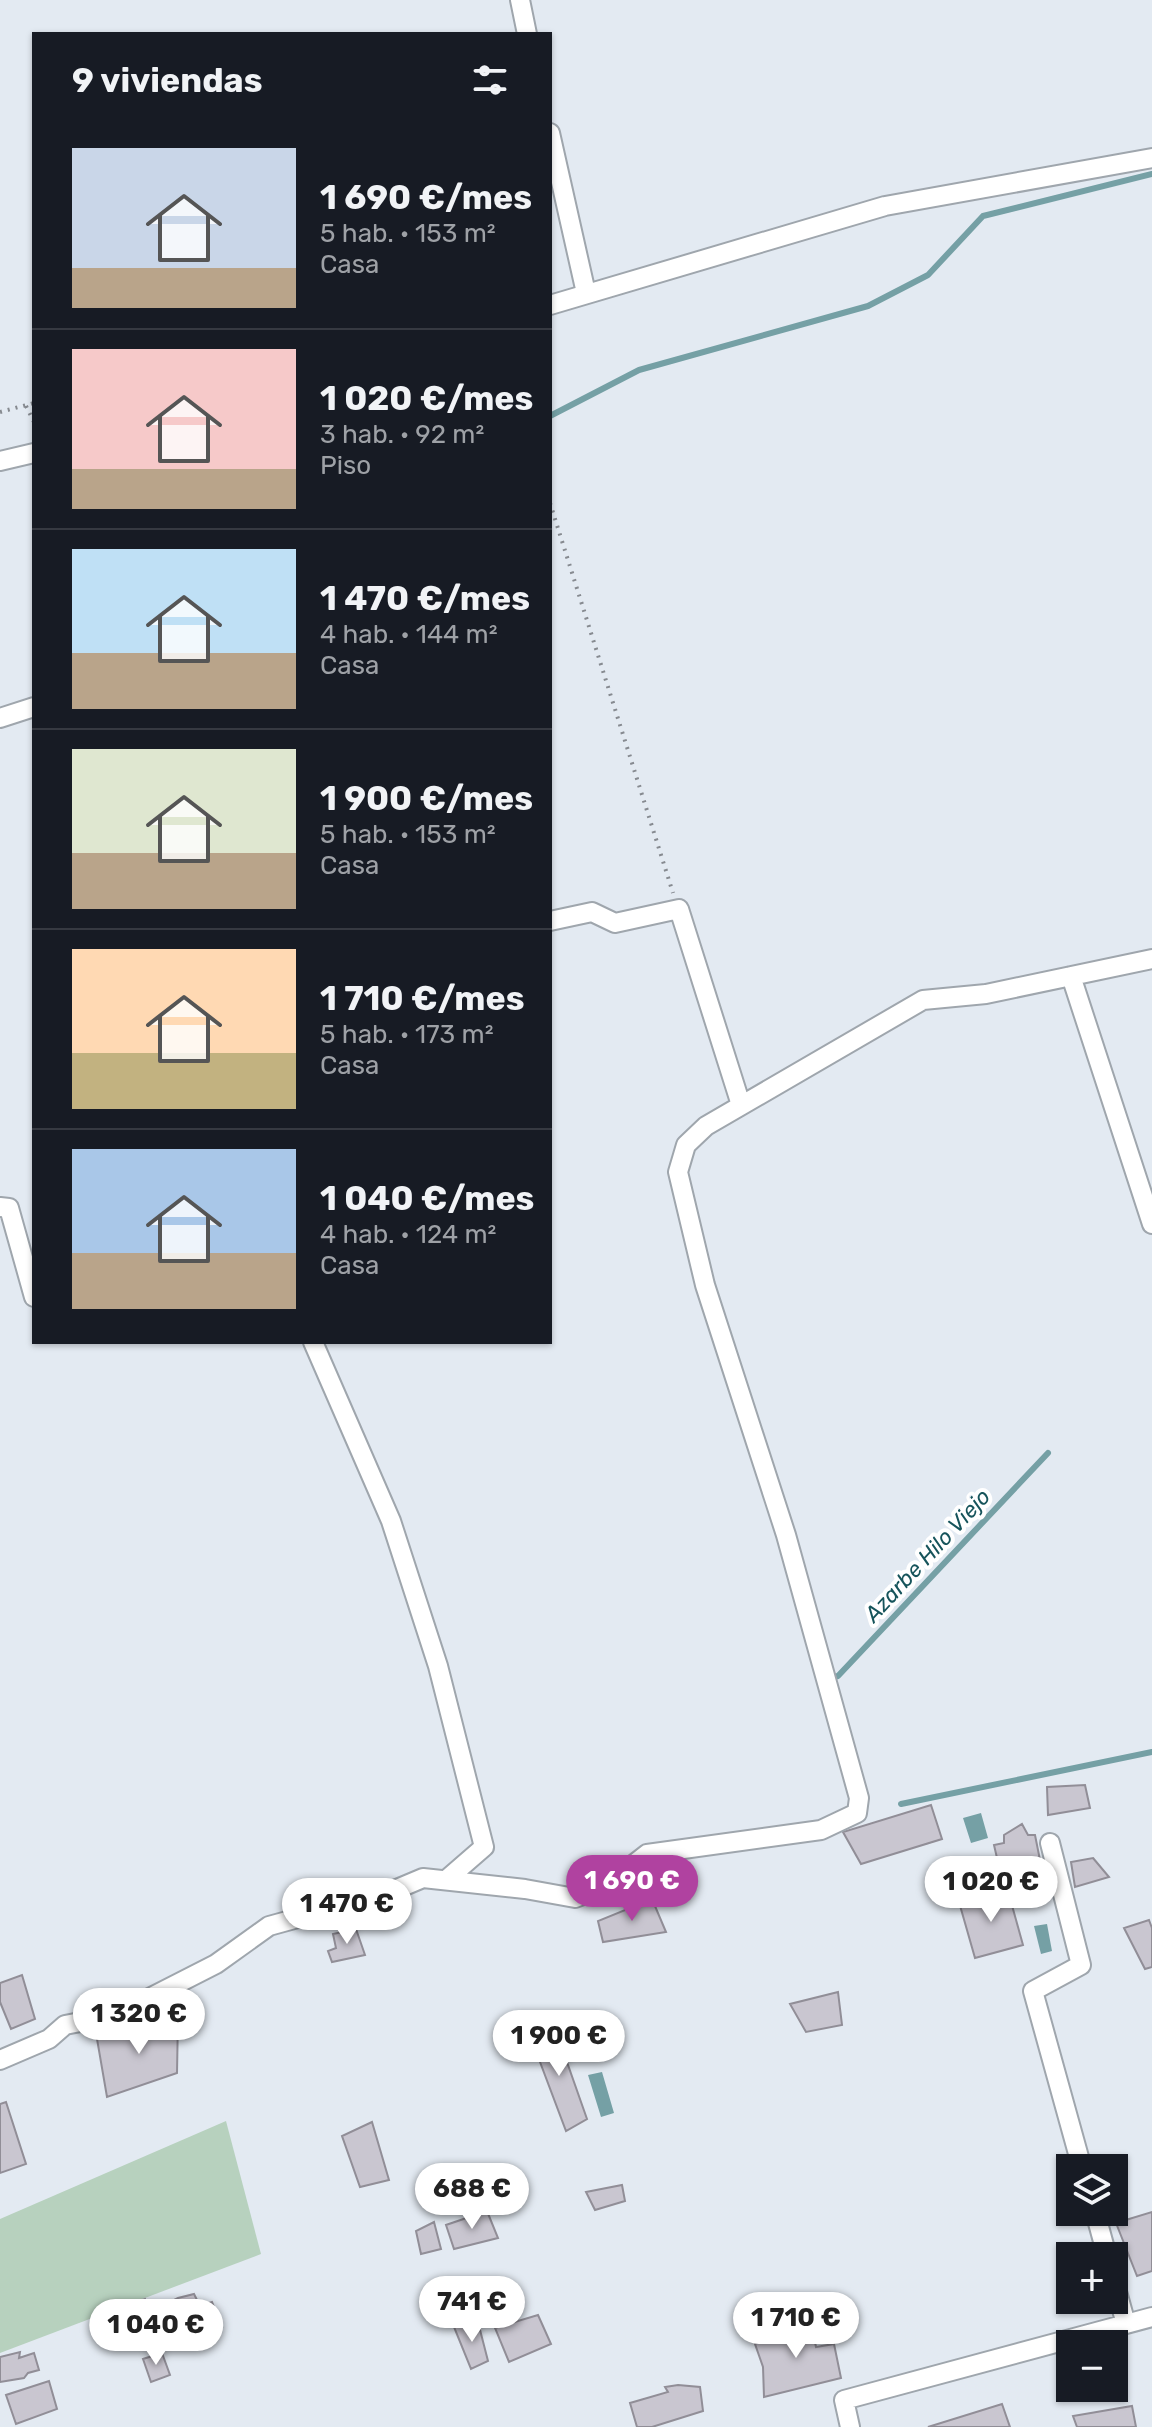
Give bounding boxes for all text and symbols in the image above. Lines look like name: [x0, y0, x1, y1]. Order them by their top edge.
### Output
icon: filters: [468, 58, 512, 102]
text: 9 viviendas: [72, 60, 262, 101]
text: 1 690 €/mes: [320, 177, 532, 218]
icon: home: [136, 180, 232, 276]
text: 5 hab. · 153 m²: [320, 218, 496, 249]
text: Casa: [320, 249, 379, 280]
text: 1 020 €/mes: [320, 378, 533, 419]
icon: home: [136, 381, 232, 477]
text: 3 hab. · 92 m²: [320, 419, 484, 450]
text: Piso: [320, 450, 371, 481]
text: 1 470 €/mes: [320, 578, 530, 619]
icon: home: [136, 581, 232, 677]
text: 4 hab. · 144 m²: [320, 619, 498, 650]
text: Casa: [320, 650, 379, 681]
text: 1 900 €/mes: [320, 778, 533, 819]
icon: home: [136, 781, 232, 877]
text: 5 hab. · 153 m²: [320, 819, 496, 850]
text: Casa: [320, 850, 379, 881]
text: 1 710 €/mes: [320, 978, 524, 1019]
icon: home: [136, 981, 232, 1077]
text: 5 hab. · 173 m²: [320, 1019, 494, 1050]
text: Casa: [320, 1050, 379, 1081]
text: 1 040 €/mes: [320, 1178, 534, 1219]
icon: home: [136, 1181, 232, 1277]
text: 4 hab. · 124 m²: [320, 1219, 496, 1250]
text: Casa: [320, 1250, 379, 1281]
water label: Azarbe Hilo Viejo: [858, 1483, 996, 1628]
pin: 1 690 €: [558, 1855, 706, 1923]
pin: 1 020 €: [917, 1856, 1065, 1924]
text: 1 690 €: [584, 1865, 680, 1896]
text: 1 020 €: [943, 1866, 1039, 1897]
pin: 1 470 €: [273, 1878, 421, 1946]
text: 1 470 €: [300, 1888, 394, 1919]
pin: 1 320 €: [65, 1988, 213, 2056]
text: 1 320 €: [91, 1998, 187, 2029]
pin: 1 900 €: [485, 2010, 633, 2078]
text: 1 900 €: [511, 2020, 607, 2051]
map controls: [1056, 2154, 1128, 2402]
button: layers: [1056, 2154, 1128, 2226]
pin: 688 €: [416, 2163, 528, 2231]
text: 688 €: [433, 2173, 511, 2204]
button: +: [1056, 2242, 1128, 2314]
pin: 741 €: [416, 2276, 528, 2344]
text: 741 €: [437, 2286, 507, 2317]
pin: 1 710 €: [722, 2292, 870, 2360]
pin: 1 040 €: [82, 2299, 230, 2367]
text: 1 710 €: [751, 2302, 841, 2333]
text: 1 040 €: [107, 2309, 205, 2340]
button: −: [1056, 2330, 1128, 2402]

